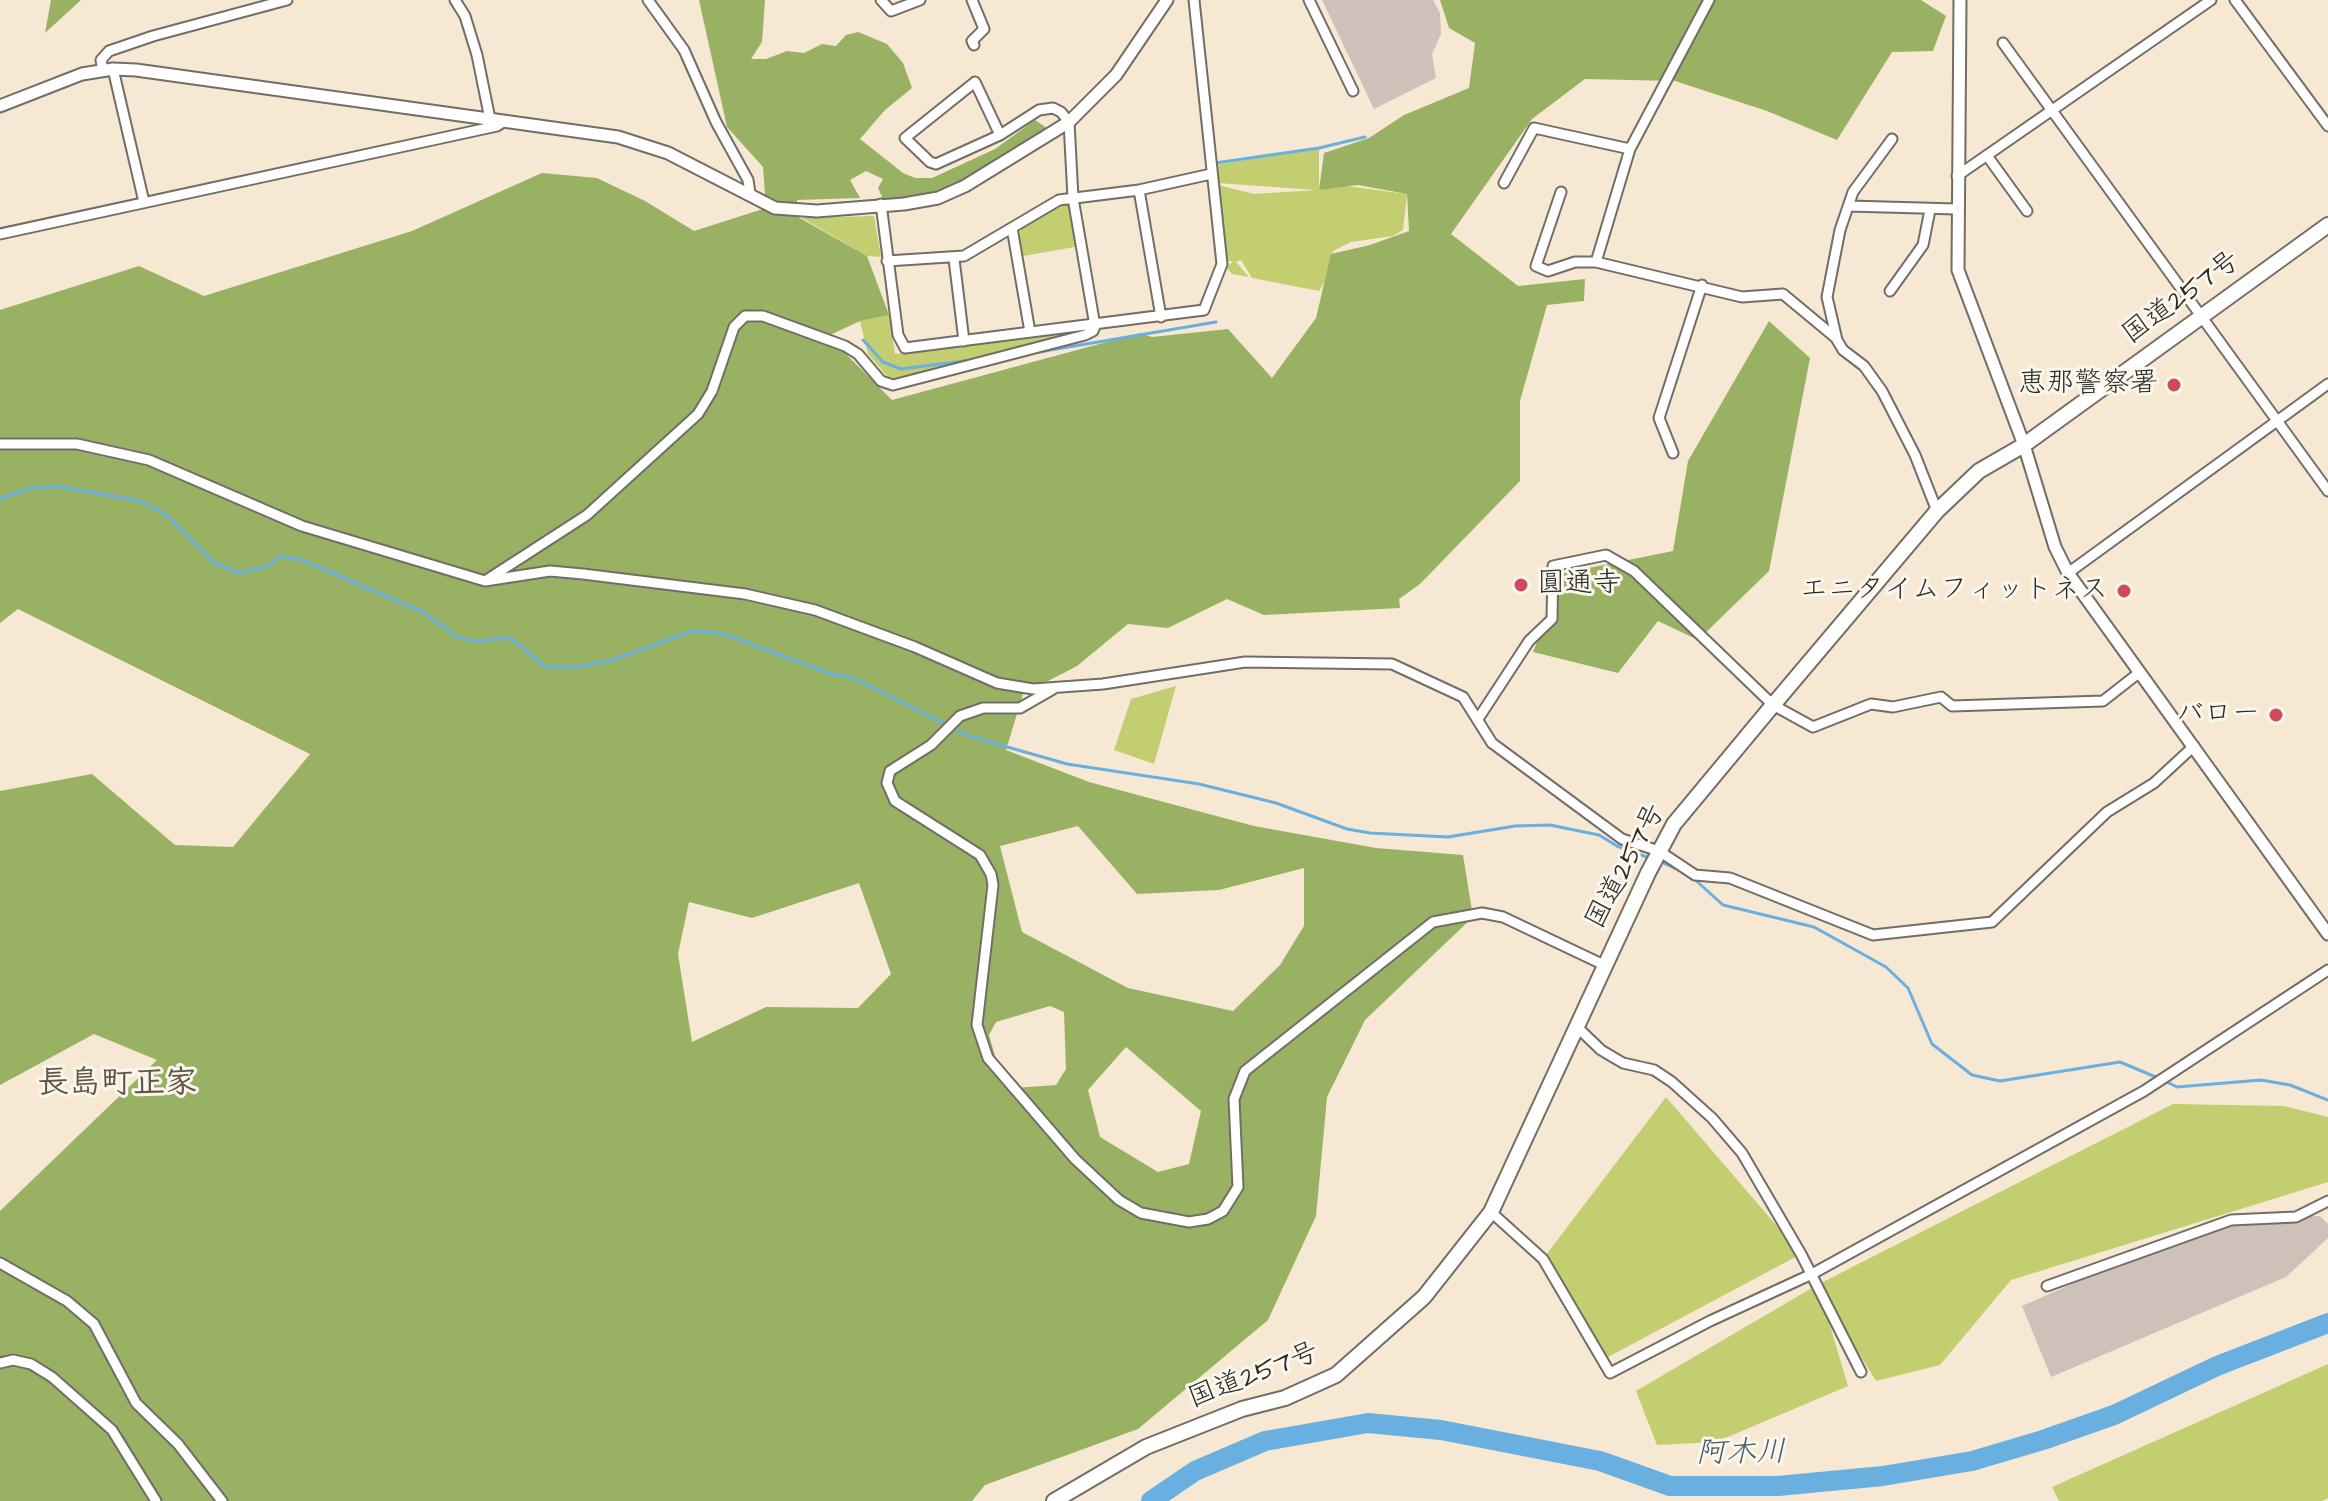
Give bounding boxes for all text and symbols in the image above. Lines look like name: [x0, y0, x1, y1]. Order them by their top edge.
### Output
street label: 国道257号: [2117, 245, 2247, 353]
place label: 恵那警察署: [2018, 368, 2158, 402]
marker: 恵那警察署: [2165, 376, 2183, 394]
place label: 圓通寺: [1537, 568, 1621, 602]
place label: エニタイムフィットネス: [1800, 574, 2108, 608]
marker: 圓通寺: [1512, 576, 1530, 594]
marker: エニタイムフィットネス: [2115, 582, 2133, 600]
place label: バロー: [2176, 698, 2260, 732]
marker: バロー: [2267, 706, 2285, 724]
street label: 国道257号: [1580, 799, 1674, 935]
district label: 長島町正家: [37, 1066, 197, 1104]
street label: 国道257号: [1184, 1337, 1324, 1417]
water label: 阿木川: [1696, 1436, 1786, 1474]

